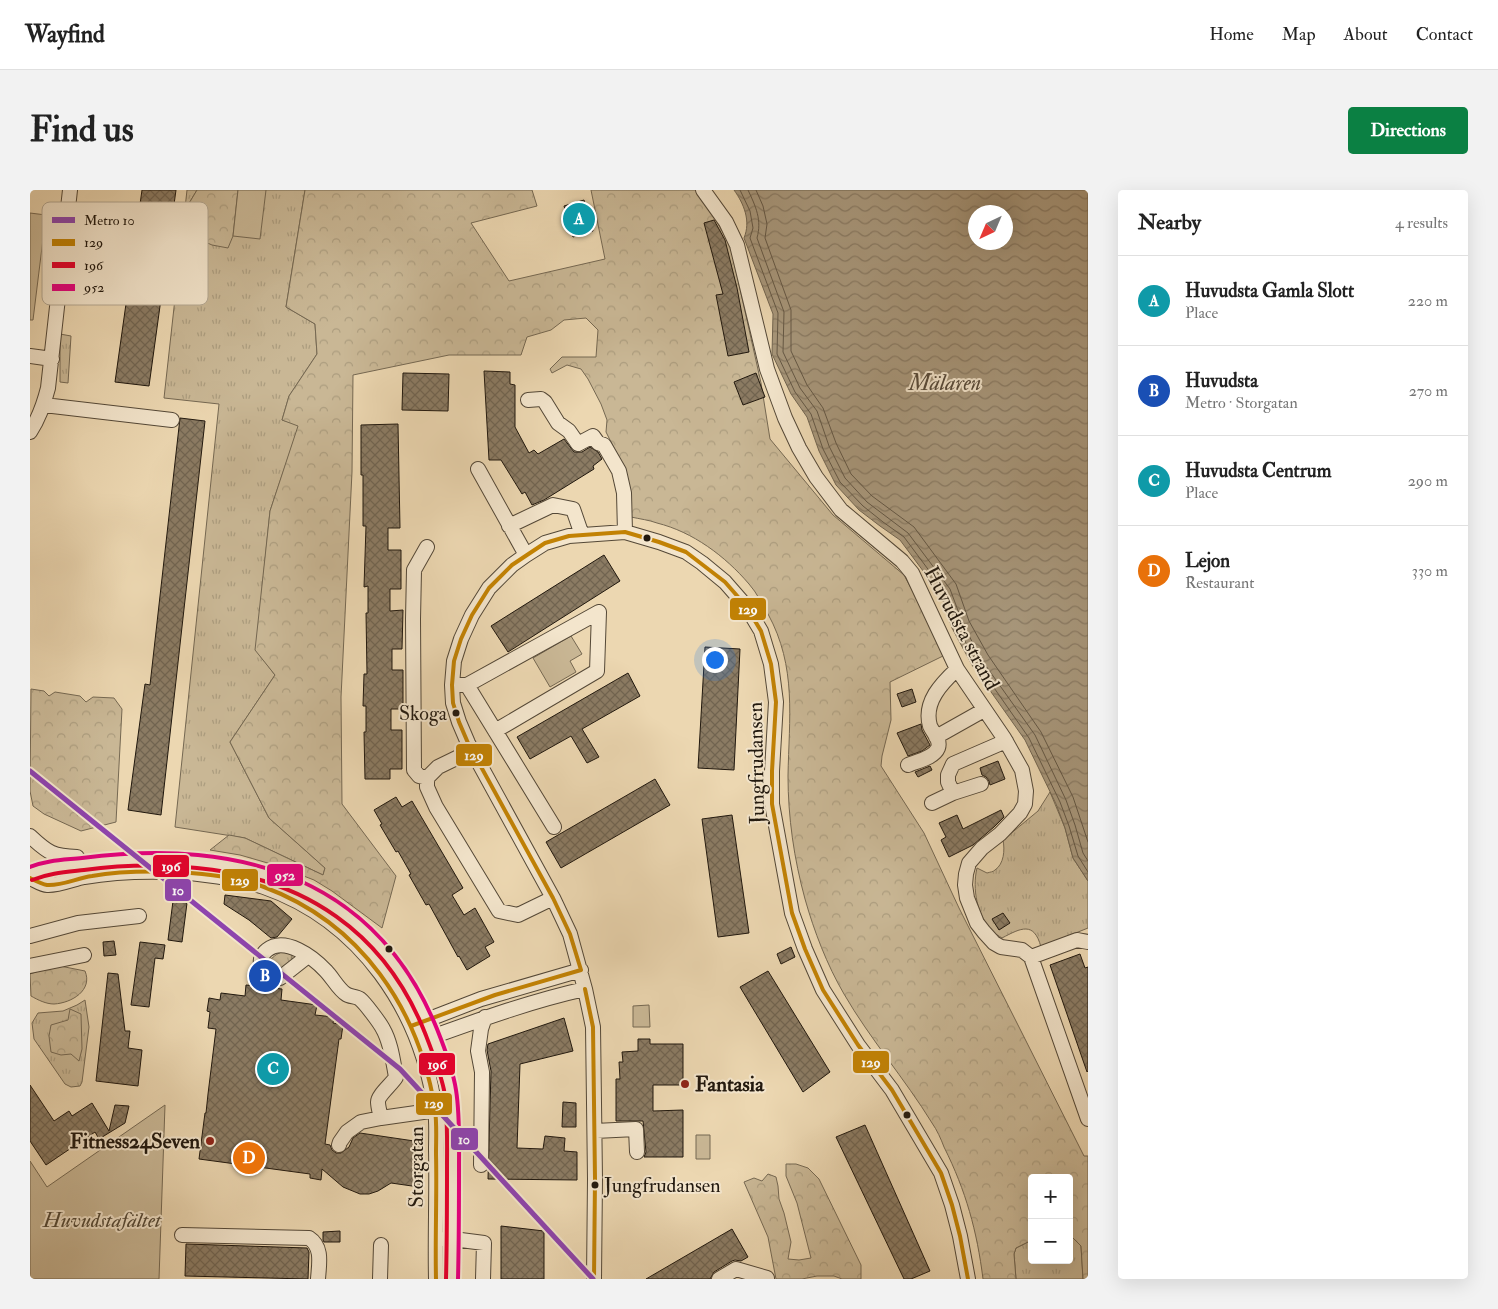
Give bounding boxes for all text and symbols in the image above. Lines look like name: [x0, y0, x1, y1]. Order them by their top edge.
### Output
text: Wayfind: [25, 19, 105, 50]
text: Home: [1209, 23, 1254, 46]
text: Map: [1282, 23, 1316, 46]
text: About: [1344, 23, 1388, 46]
text: Contact: [1416, 23, 1473, 46]
button: Directions: [1348, 107, 1468, 154]
text: Find us: [30, 108, 134, 152]
pin: A: [563, 200, 595, 238]
legend: [42, 202, 208, 305]
north arrow: [968, 205, 1013, 250]
text: Nearby: [1138, 209, 1201, 236]
text: Metro 10: [84, 212, 135, 229]
text: 4 results: [1395, 213, 1448, 233]
text: 129: [84, 234, 103, 251]
text: 196: [84, 257, 104, 274]
text: 952: [83, 279, 104, 296]
text: Huvudsta Gamla Slott: [1185, 279, 1354, 303]
text: A: [1149, 291, 1159, 311]
text: 220 m: [1408, 291, 1448, 311]
text: Place: [1185, 303, 1218, 323]
water label: Mälaren: [907, 369, 981, 397]
text: Huvudsta: [1185, 369, 1258, 393]
text: B: [1149, 381, 1159, 401]
text: 270 m: [1409, 381, 1448, 401]
text: Metro · Storgatan: [1185, 393, 1298, 413]
text: Huvudsta Centrum: [1185, 459, 1331, 483]
text: C: [1148, 471, 1160, 491]
text: 290 m: [1408, 471, 1448, 491]
text: Place: [1185, 483, 1218, 503]
unlabelled marker: [642, 533, 652, 543]
text: Lejon: [1185, 549, 1230, 573]
text: D: [1147, 561, 1161, 581]
text: 330 m: [1412, 561, 1448, 581]
street label: Huvudsta strand: [918, 562, 1006, 696]
text: Restaurant: [1185, 573, 1254, 593]
line badge: 129: [729, 597, 767, 621]
text: 129: [738, 601, 758, 618]
your location: [702, 647, 728, 673]
place label: Skoga: [399, 701, 448, 726]
street label: Jungfrudansen: [742, 701, 771, 825]
marker: Skoga: [451, 708, 461, 718]
line badge: 129: [455, 743, 493, 767]
text: 129: [464, 747, 484, 764]
line badge: 196: [152, 854, 190, 878]
text: 196: [161, 858, 182, 875]
line badge: 952: [266, 863, 304, 887]
text: 952: [273, 867, 295, 884]
line badge: 129: [221, 868, 259, 892]
text: 129: [230, 872, 250, 889]
line badge: 10: [164, 878, 192, 902]
text: 10: [172, 882, 184, 899]
unlabelled marker: [384, 944, 394, 954]
pin: B: [249, 957, 281, 995]
pin: C: [257, 1050, 289, 1088]
line badge: 129: [852, 1050, 890, 1074]
line badge: 196: [418, 1052, 456, 1076]
text: 129: [861, 1054, 881, 1071]
text: 196: [427, 1056, 448, 1073]
place label: Fantasia: [695, 1071, 765, 1098]
marker: Fantasia: [679, 1078, 691, 1090]
line badge: 129: [415, 1092, 453, 1116]
text: 129: [424, 1095, 444, 1112]
unlabelled marker: [902, 1110, 912, 1120]
street label: Storgatan: [403, 1126, 430, 1208]
line badge: 10: [450, 1127, 479, 1151]
place label: Fitness24Seven: [70, 1128, 200, 1155]
text: 10: [458, 1131, 470, 1148]
marker: Fitness24Seven: [204, 1135, 216, 1147]
pin: D: [233, 1139, 265, 1177]
place label: Jungfrudansen: [603, 1173, 720, 1198]
map controls: [1028, 1174, 1073, 1264]
button: +: [1028, 1174, 1073, 1219]
marker: Jungfrudansen: [590, 1180, 600, 1190]
park label: Huvudstafältet: [42, 1207, 162, 1234]
button: −: [1028, 1219, 1073, 1264]

